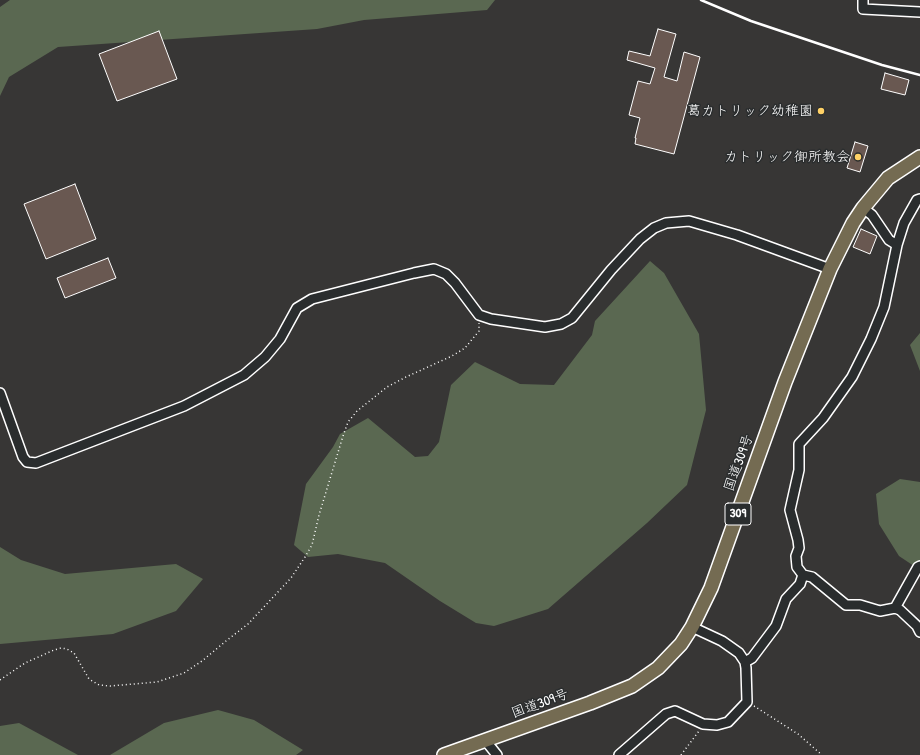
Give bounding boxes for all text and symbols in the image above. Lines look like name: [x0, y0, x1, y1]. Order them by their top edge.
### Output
place label: 葛カトリック幼稚園: [687, 103, 813, 119]
marker: 葛カトリック幼稚園: [816, 106, 826, 116]
place label: カトリック御所教会: [724, 149, 850, 165]
marker: カトリック御所教会: [853, 152, 863, 162]
street label: 国道309号: [721, 432, 757, 494]
road number: 309: [725, 503, 751, 525]
street label: 国道309号: [509, 686, 571, 722]

